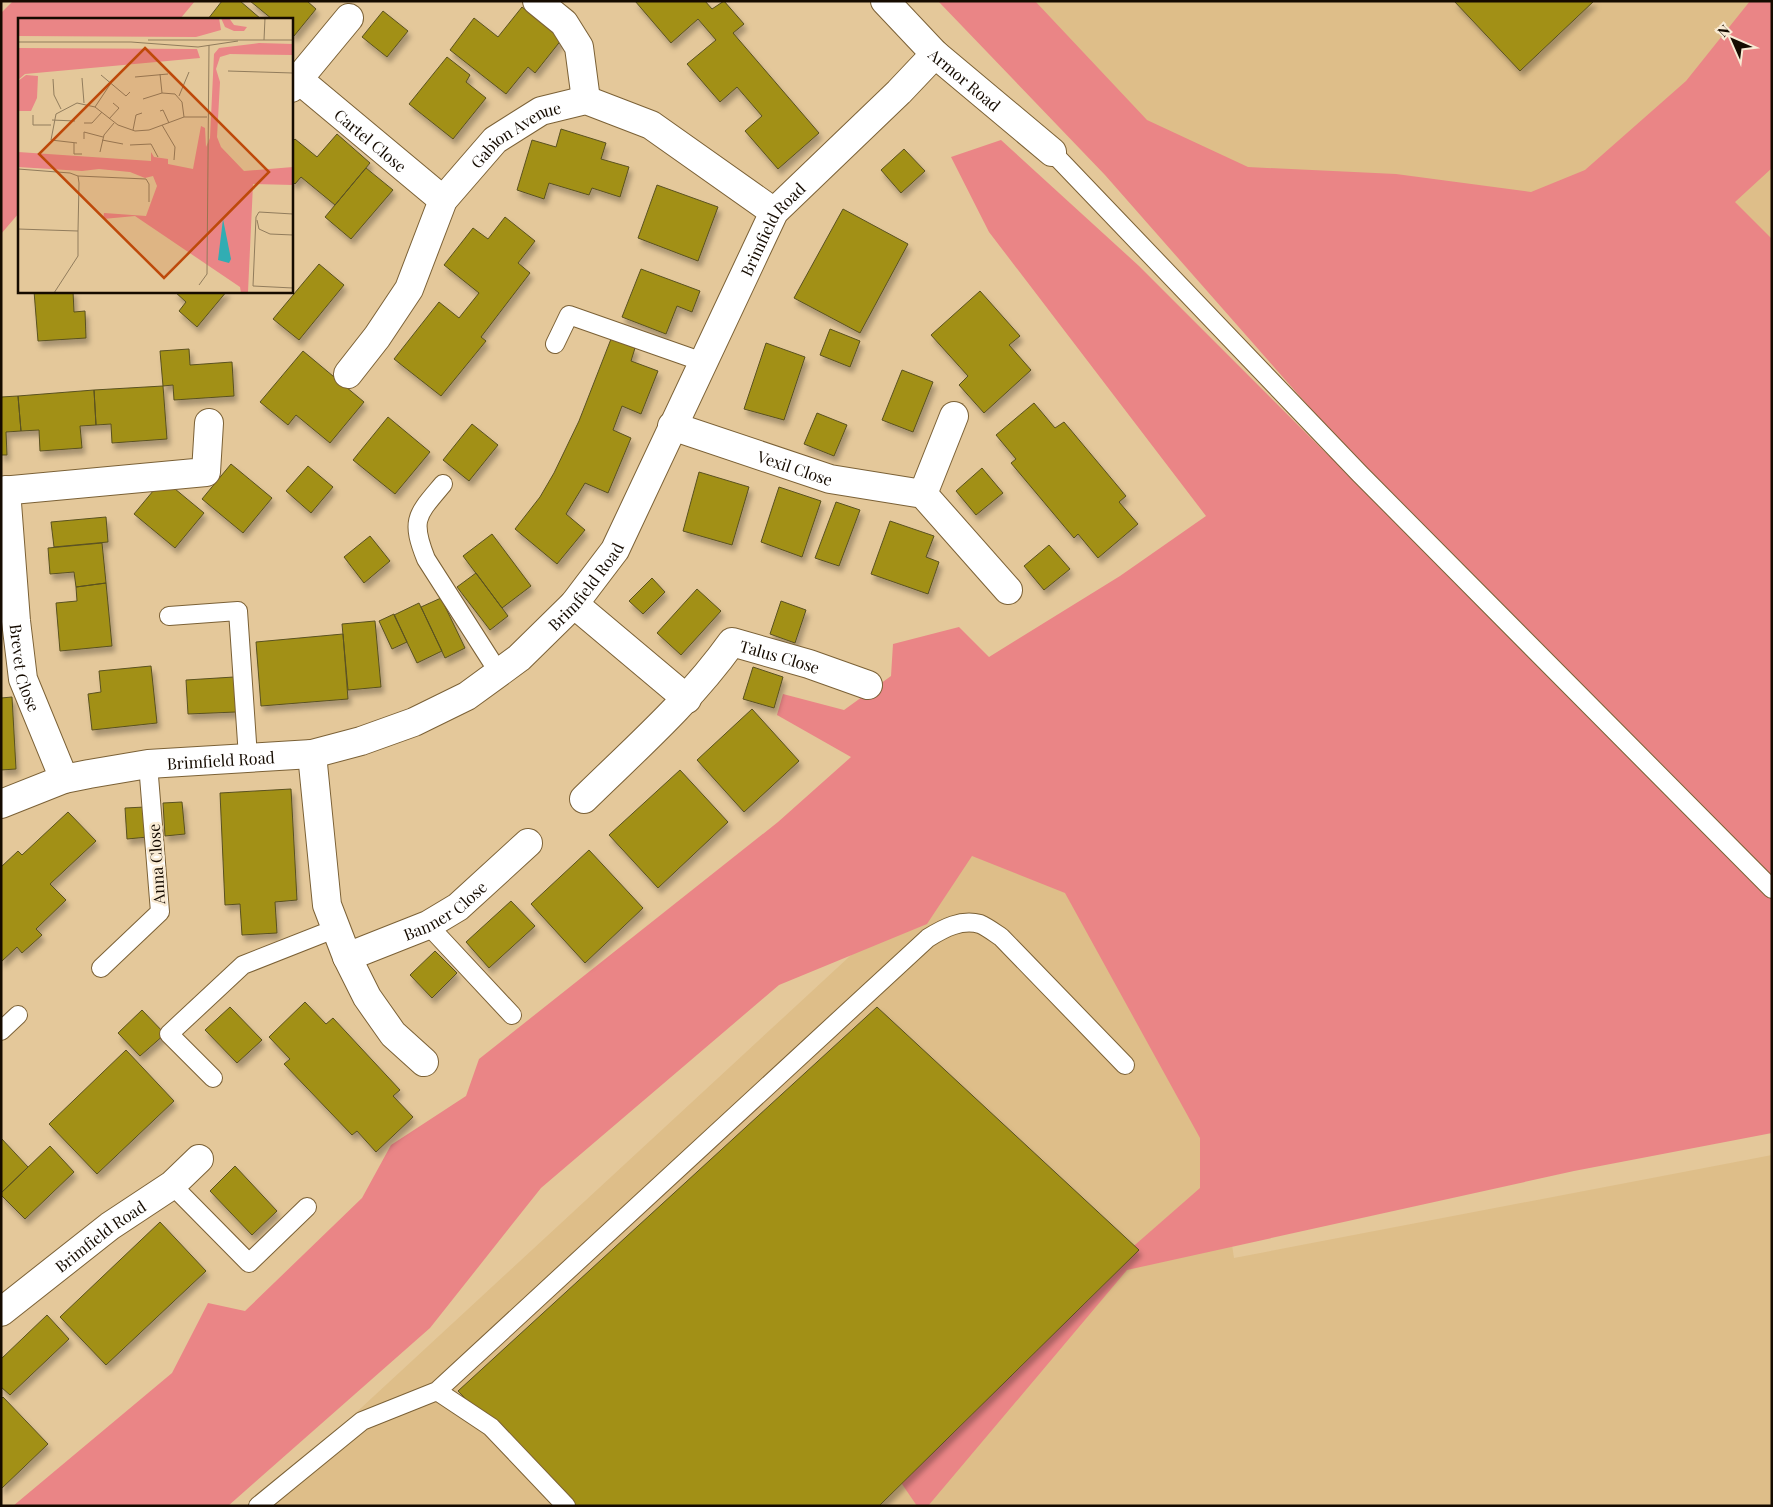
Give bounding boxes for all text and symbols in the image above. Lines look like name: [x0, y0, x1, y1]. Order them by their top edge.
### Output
north arrow: [1708, 15, 1758, 65]
inset map: [18, 18, 292, 292]
text: N: [1713, 20, 1734, 41]
street label: Armor Road: [924, 42, 1005, 115]
street label: Gabion Avenue: [465, 96, 563, 172]
street label: Cartel Close: [330, 104, 411, 176]
street label: Brimfield Road: [735, 178, 809, 279]
street label: Vexil Close: [754, 445, 836, 490]
street label: Brimfield Road: [543, 539, 628, 635]
street label: Brevet Close: [6, 623, 46, 714]
street label: Talus Close: [738, 634, 823, 678]
street label: Brimfield Road: [166, 746, 275, 773]
street label: Anna Close: [143, 823, 169, 906]
street label: Banner Close: [400, 876, 491, 944]
street label: Brimfield Road: [50, 1195, 149, 1276]

